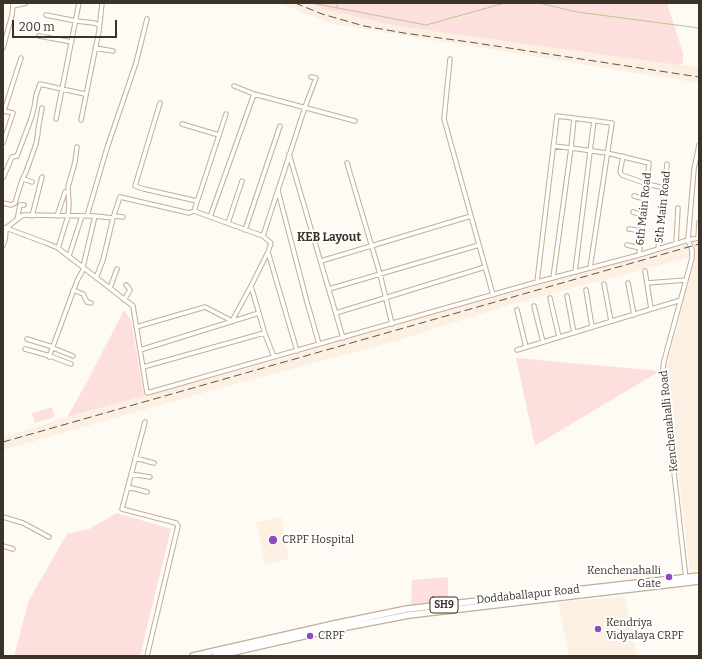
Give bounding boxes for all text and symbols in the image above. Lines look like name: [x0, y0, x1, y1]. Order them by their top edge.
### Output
scale bar: [14, 12, 119, 38]
text: 200 m: [19, 20, 55, 34]
street label: 5th Main Road: [653, 170, 673, 244]
street label: 6th Main Road: [634, 172, 654, 246]
district label: KEB Layout: [297, 231, 361, 245]
street label: Kenchenahalli Road: [657, 370, 681, 472]
place label: CRPF Hospital: [282, 533, 354, 547]
marker: CRPF Hospital: [267, 534, 279, 546]
place label: Kenchenahalli Gate: [587, 564, 661, 590]
marker: Kenchenahalli Gate: [664, 572, 674, 582]
street label: Doddaballapur Road: [476, 583, 580, 607]
road number: SH9: [430, 597, 458, 613]
place label: Kendriya Vidyalaya CRPF: [606, 616, 684, 642]
marker: Kendriya Vidyalaya CRPF: [593, 624, 603, 634]
place label: CRPF: [318, 629, 345, 643]
marker: CRPF: [305, 631, 315, 641]

